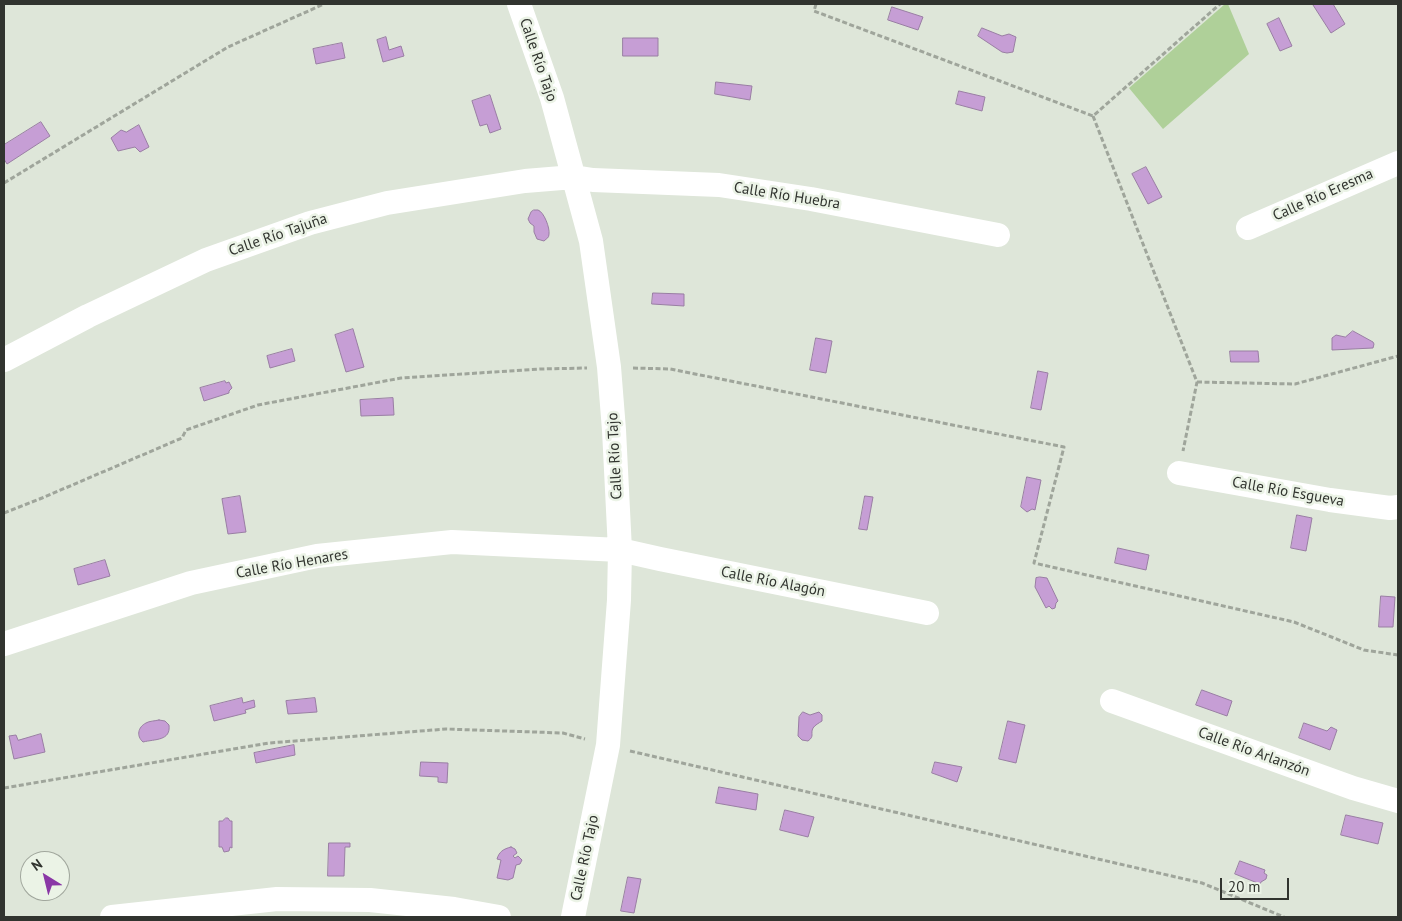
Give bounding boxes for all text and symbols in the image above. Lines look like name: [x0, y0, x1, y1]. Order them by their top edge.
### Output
street label: Calle Río Tajo: [515, 16, 561, 104]
street label: Calle Río Eresma: [1270, 165, 1376, 225]
street label: Calle Río Huebra: [733, 179, 841, 213]
street label: Calle Río Tajuña: [226, 210, 330, 260]
street label: Calle Río Tajo: [604, 412, 626, 500]
street label: Calle Río Esgueva: [1231, 473, 1345, 511]
street label: Calle Río Henares: [235, 545, 349, 583]
street label: Calle Río Alagón: [719, 563, 827, 601]
street label: Calle Río Arlanzón: [1196, 723, 1312, 781]
street label: Calle Río Tajo: [567, 813, 603, 903]
north arrow: [20, 851, 70, 901]
text: N: [28, 855, 46, 875]
scale bar: [1222, 868, 1291, 900]
text: 20 m: [1228, 877, 1261, 896]

